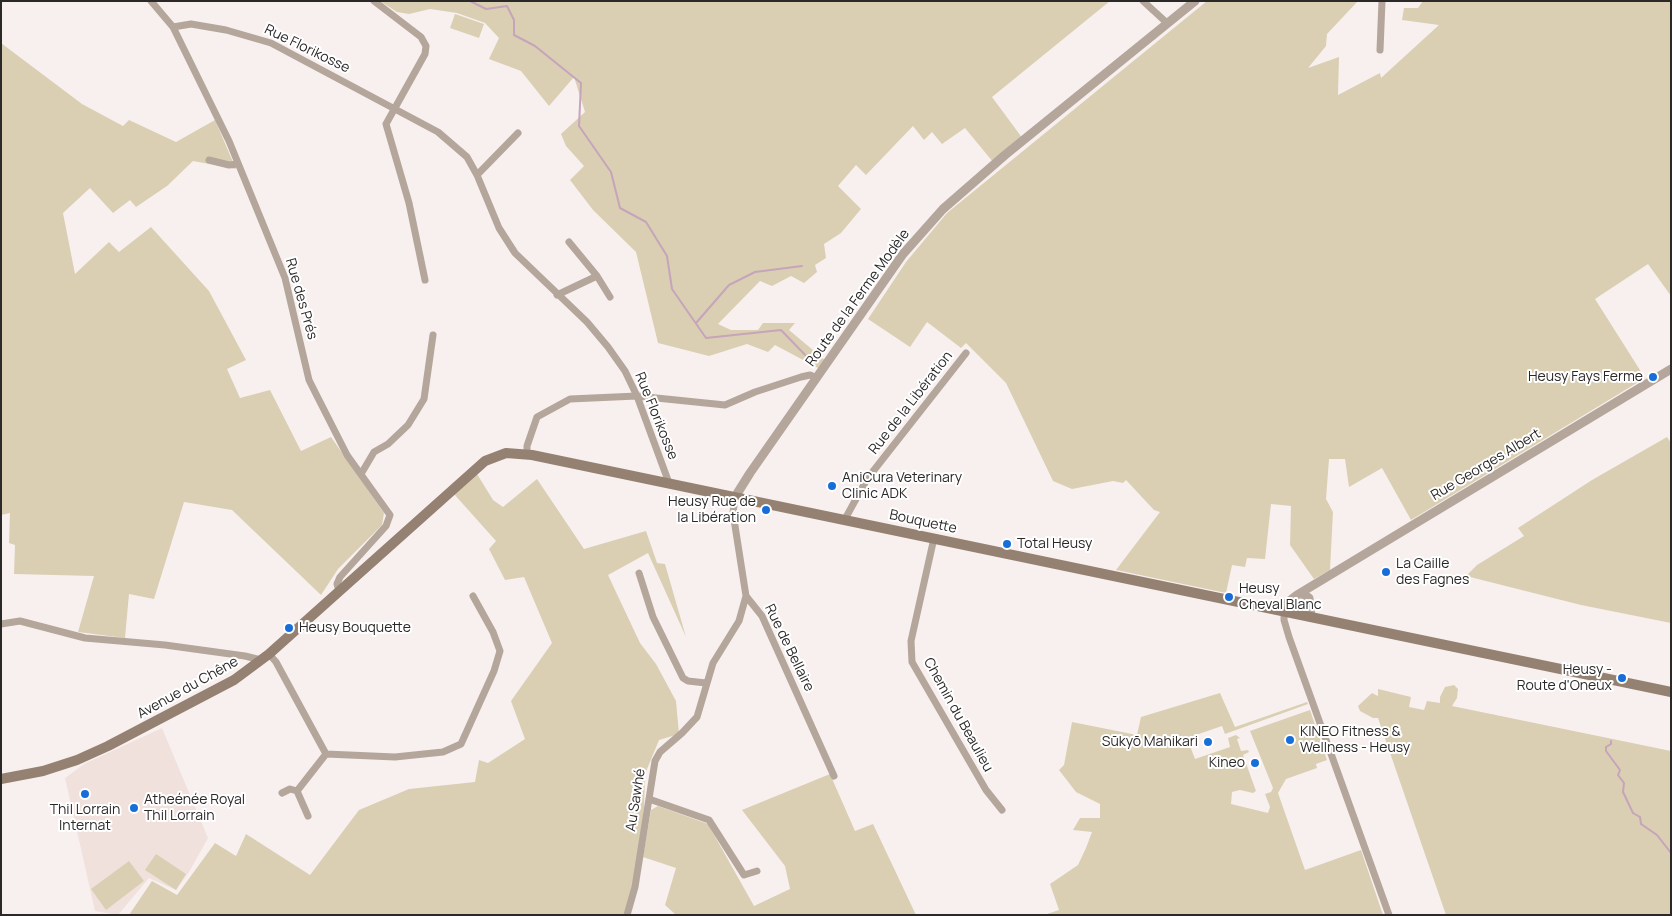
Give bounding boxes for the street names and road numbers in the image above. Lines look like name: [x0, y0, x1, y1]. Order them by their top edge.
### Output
street label: Rue Florikosse: [262, 21, 352, 77]
street label: Route de la Ferme Modèle: [803, 226, 913, 370]
street label: Rue des Prés: [281, 256, 321, 342]
street label: Rue de la Libération: [866, 348, 956, 458]
street label: Rue Florikosse: [631, 370, 681, 462]
street label: Rue Georges Albert: [1428, 426, 1544, 504]
street label: Bouquette: [888, 507, 958, 537]
street label: Rue de Bellaire: [761, 602, 817, 694]
street label: Avenue du Chêne: [135, 653, 241, 723]
street label: Chemin du Beaulieu: [920, 655, 996, 775]
street label: Au Sawhé: [623, 767, 649, 833]

